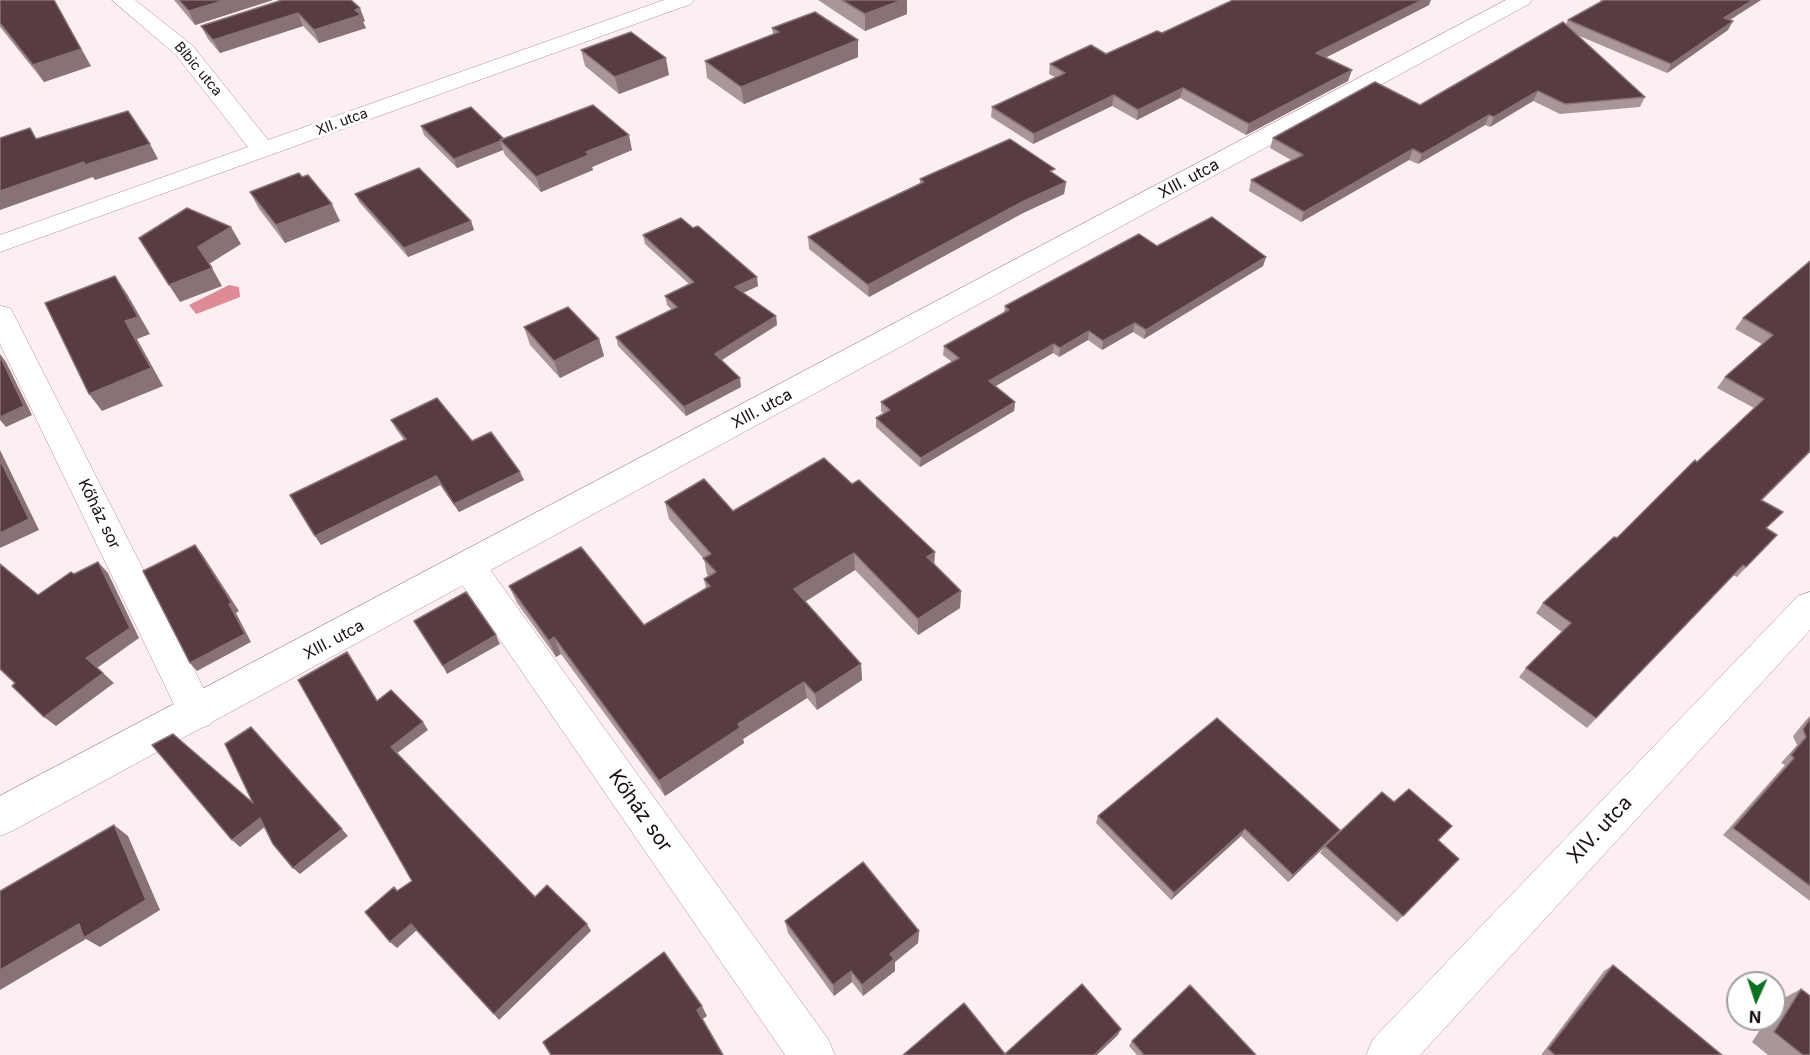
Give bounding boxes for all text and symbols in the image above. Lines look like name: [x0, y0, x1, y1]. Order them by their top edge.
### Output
street label: Bíbic utca: [171, 39, 225, 99]
street label: XII. utca: [314, 105, 370, 139]
street label: XIII. utca: [1155, 155, 1223, 203]
street label: XIII. utca: [728, 385, 796, 433]
street label: Kőház sor: [74, 476, 124, 552]
street label: XIII. utca: [300, 616, 368, 664]
street label: Kőház sor: [603, 765, 677, 857]
street label: XIV. utca: [1563, 791, 1637, 869]
north arrow: [1726, 971, 1786, 1031]
text: N: [1749, 1007, 1762, 1027]

